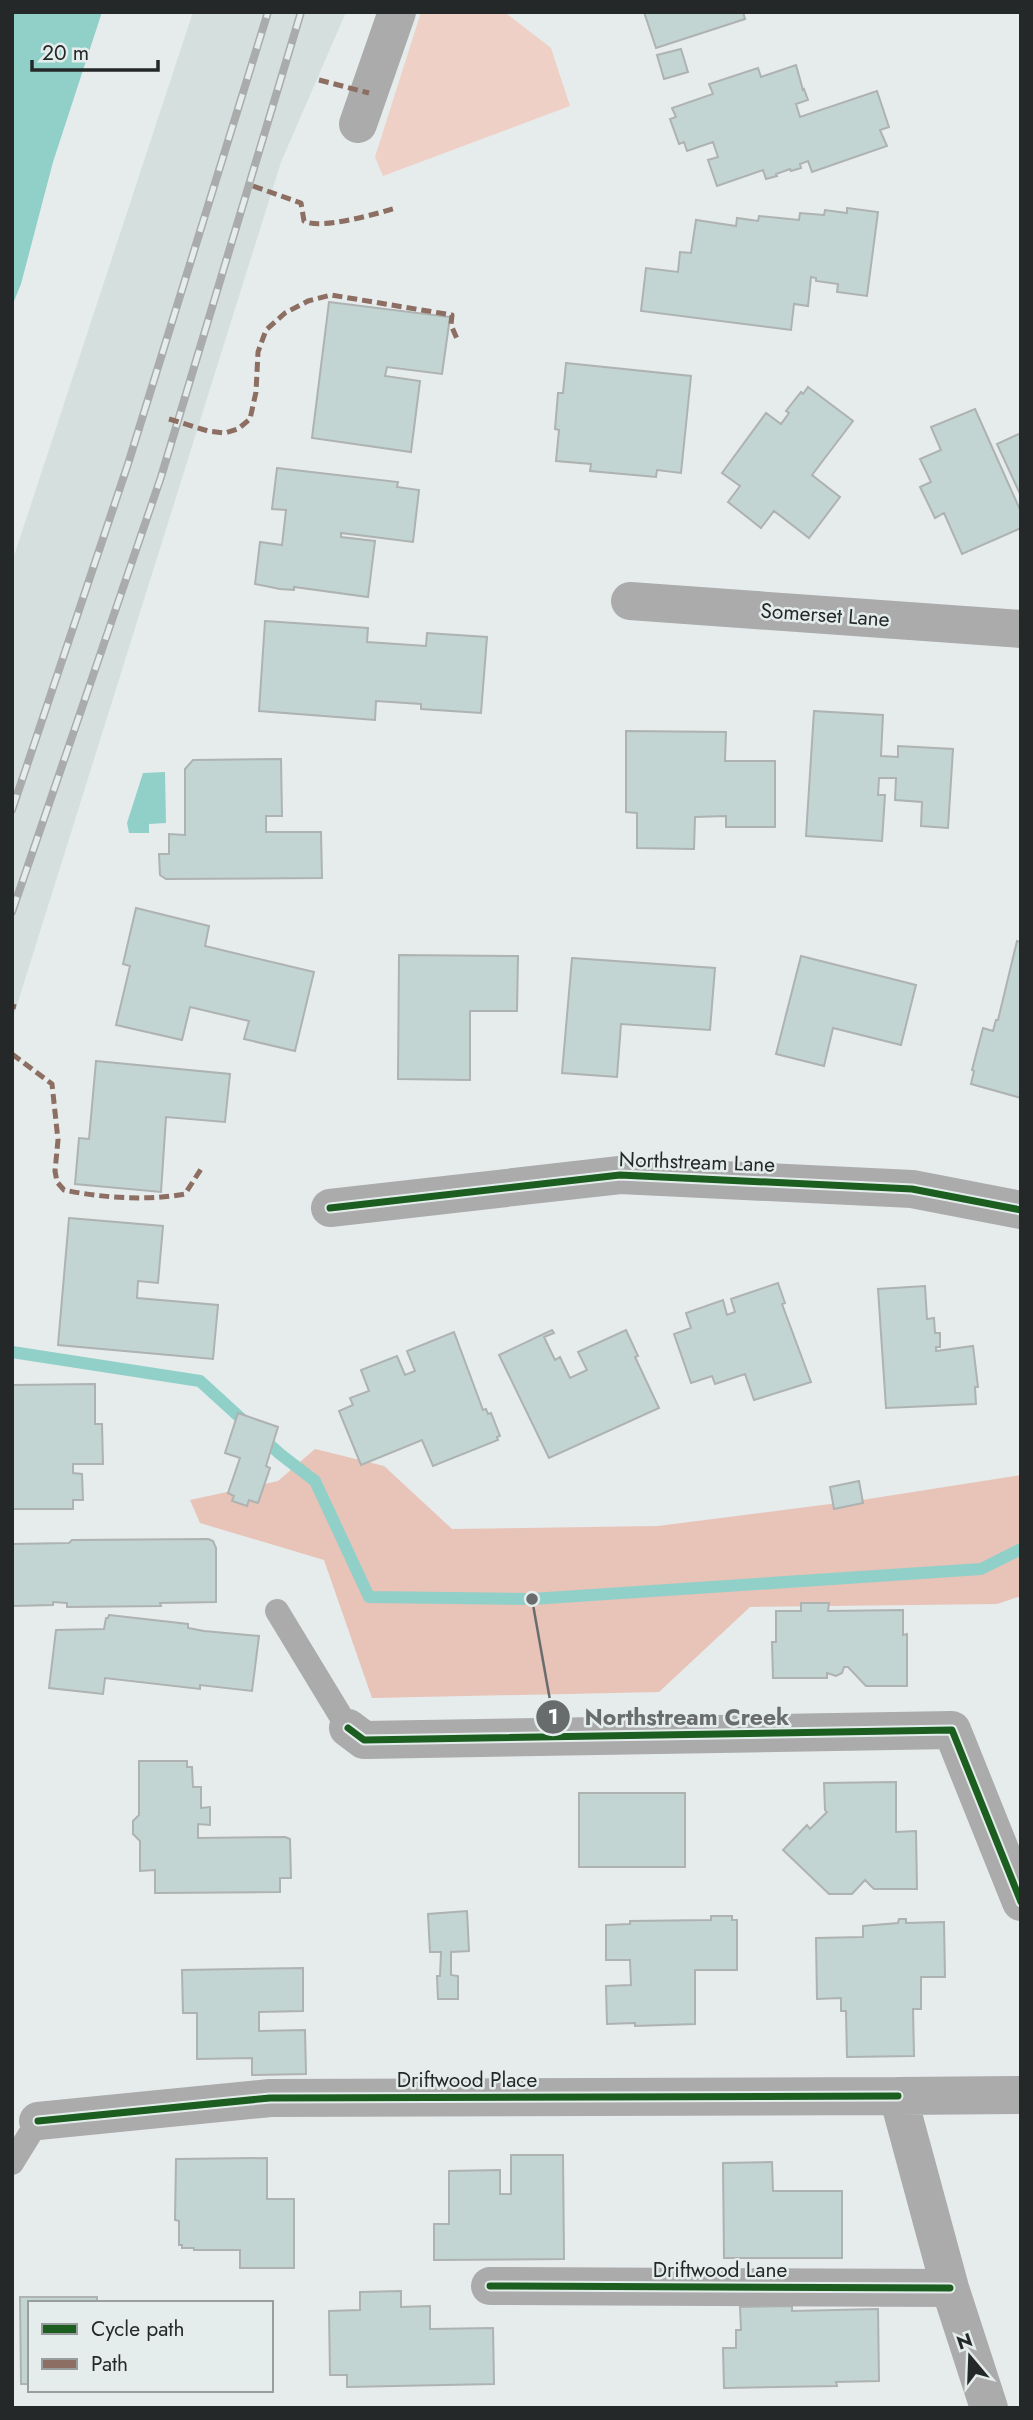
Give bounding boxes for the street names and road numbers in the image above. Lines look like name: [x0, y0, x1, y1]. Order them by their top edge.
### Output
street label: Somerset Lane: [759, 596, 891, 634]
street label: Northstream Lane: [618, 1144, 776, 1180]
street label: Driftwood Place: [397, 2065, 537, 2095]
street label: Driftwood Lane: [653, 2255, 787, 2285]

